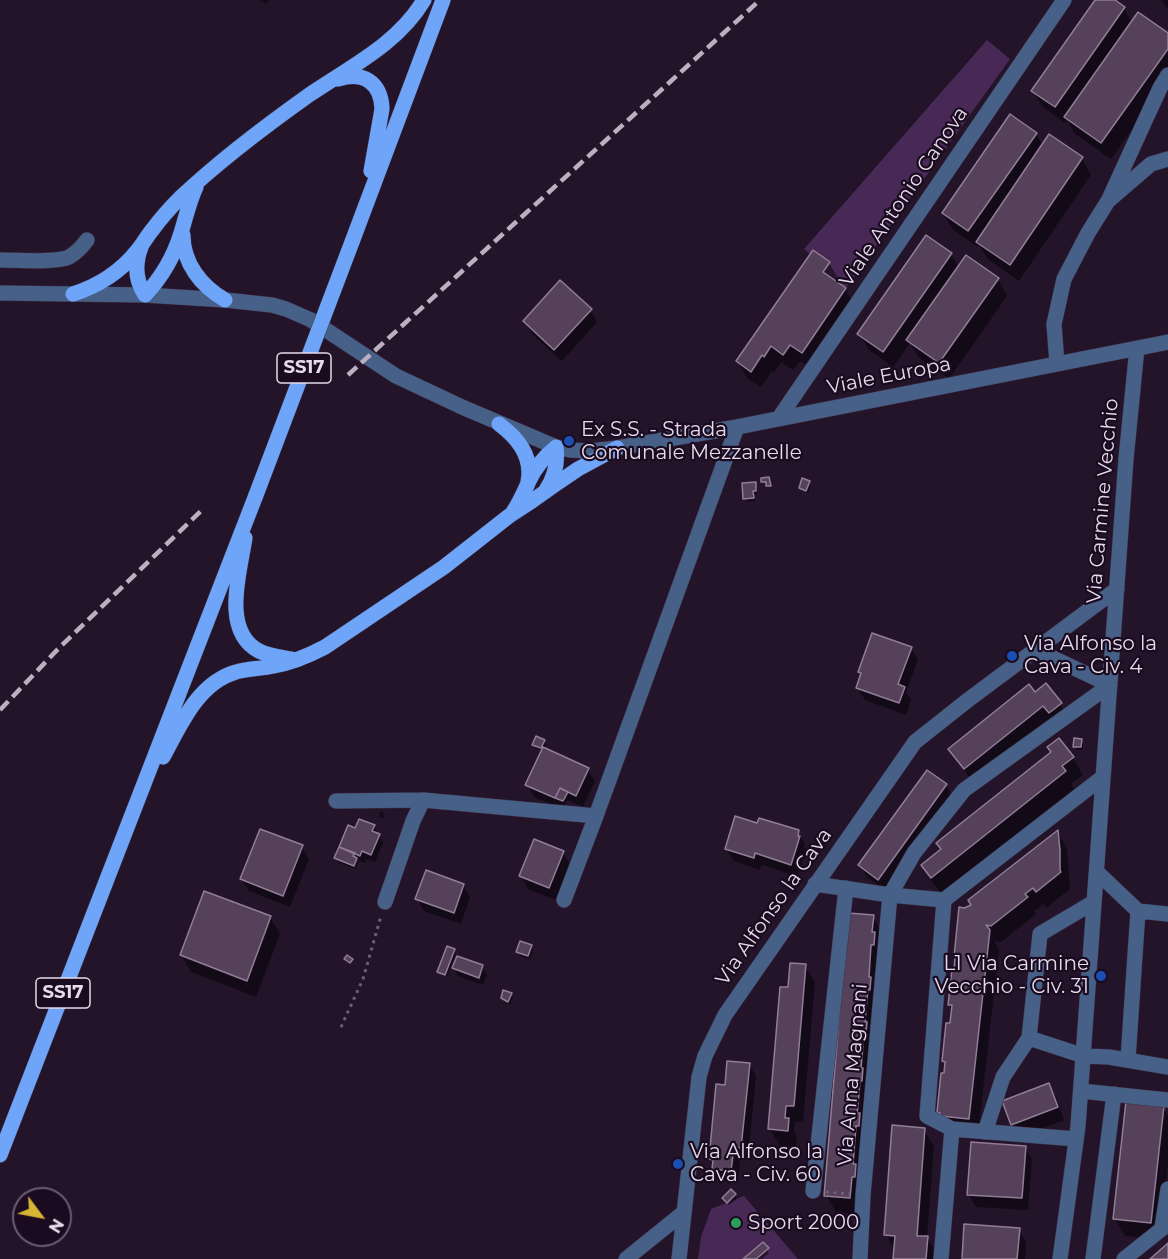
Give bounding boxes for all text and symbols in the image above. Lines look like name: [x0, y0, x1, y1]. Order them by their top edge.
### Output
street label: Viale Antonio Canova: [835, 102, 973, 292]
street label: Viale Europa: [825, 352, 953, 400]
road number: SS17: [277, 353, 331, 383]
street label: Via Carmine Vecchio: [1082, 397, 1124, 605]
place label: Ex S.S. - Strada Comunale Mezzanelle: [581, 418, 802, 465]
marker: Ex S.S. - Strada Comunale Mezzanelle: [562, 434, 576, 448]
place label: Via Alfonso la Cava - Civ. 4: [1024, 632, 1157, 679]
marker: Via Alfonso la Cava - Civ. 4: [1005, 649, 1019, 663]
street label: Via Alfonso la Cava: [711, 824, 837, 990]
place label: L1 Via Carmine Vecchio - Civ. 31: [935, 952, 1089, 999]
marker: L1 Via Carmine Vecchio - Civ. 31: [1094, 969, 1108, 983]
road number: SS17: [36, 978, 90, 1008]
street label: Via Anna Magnani: [833, 983, 873, 1167]
place label: Via Alfonso la Cava - Civ. 60: [690, 1140, 823, 1187]
marker: Via Alfonso la Cava - Civ. 60: [671, 1157, 685, 1171]
north arrow: [12, 1187, 72, 1247]
place label: Sport 2000: [748, 1211, 859, 1235]
text: N: [45, 1215, 67, 1236]
marker: Sport 2000: [729, 1216, 743, 1230]

